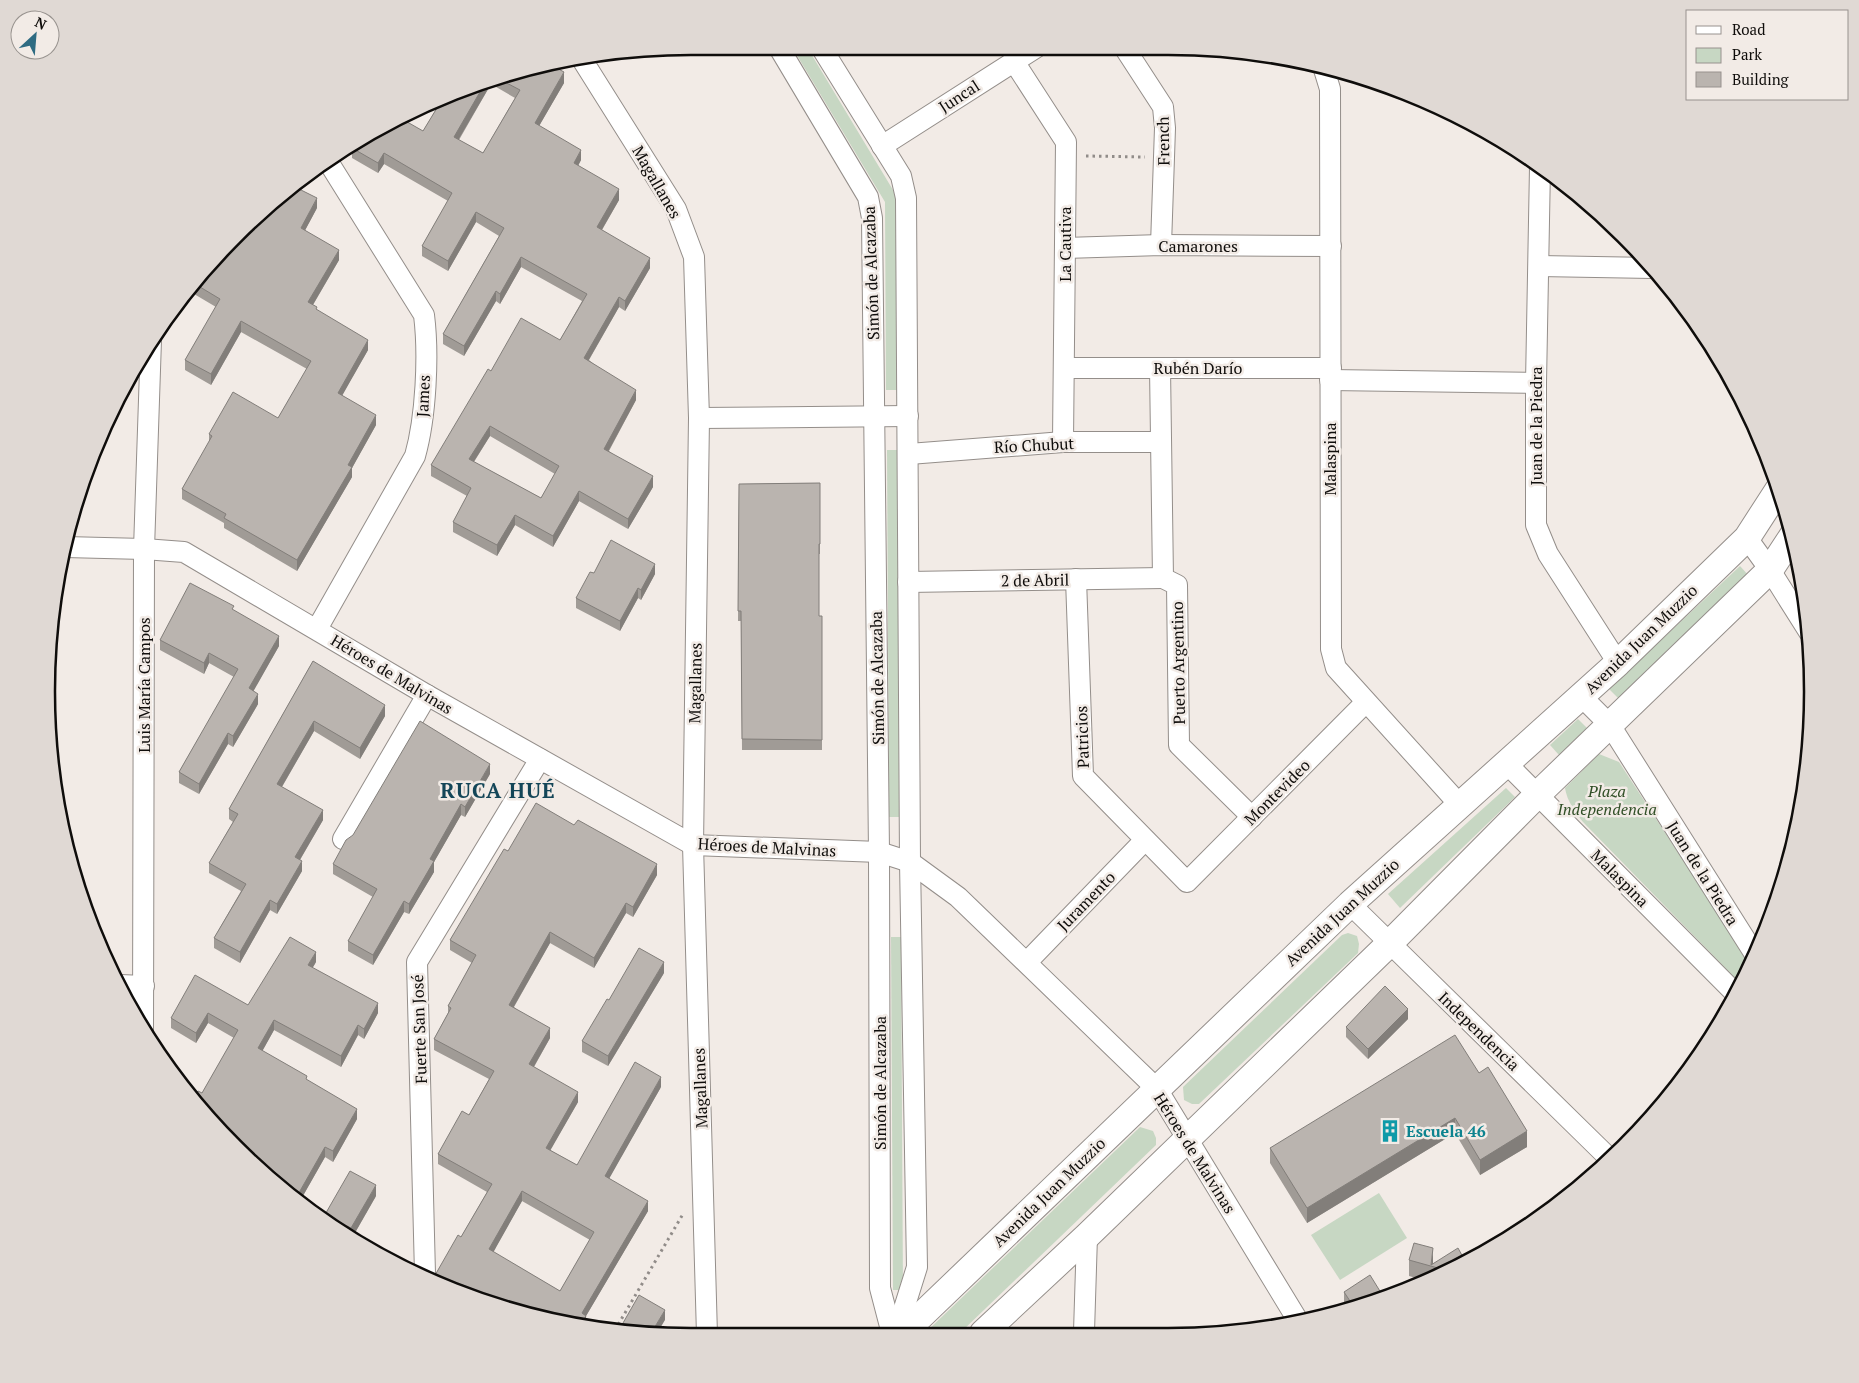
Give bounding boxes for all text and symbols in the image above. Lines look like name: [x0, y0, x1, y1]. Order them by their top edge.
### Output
north arrow: [10, 10, 60, 60]
legend: [1686, 10, 1849, 100]
text: N: [32, 12, 50, 34]
text: Road: [1732, 19, 1765, 39]
text: Park: [1732, 44, 1762, 64]
text: Building: [1732, 69, 1790, 89]
street label: Juncal: [934, 75, 984, 117]
street label: French: [1152, 116, 1174, 166]
street label: Magallanes: [627, 142, 687, 222]
street label: Simón de Alcazaba: [858, 206, 884, 340]
street label: La Cautiva: [1054, 206, 1076, 282]
street label: Camarones: [1158, 235, 1238, 257]
street label: Rubén Darío: [1154, 357, 1243, 379]
street label: Juan de la Piedra: [1525, 366, 1547, 486]
street label: James: [411, 374, 435, 418]
street label: Malaspina: [1319, 422, 1341, 496]
street label: Río Chubut: [993, 432, 1075, 458]
street label: 2 de Abril: [1001, 568, 1070, 592]
street label: Avenida Juan Muzzio: [1580, 579, 1702, 699]
street label: Puerto Argentino: [1166, 601, 1190, 725]
street label: Simón de Alcazaba: [865, 611, 889, 745]
street label: Luis María Campos: [133, 617, 155, 753]
street label: Héroes de Malvinas: [327, 629, 457, 719]
street label: Magallanes: [683, 642, 707, 724]
street label: Patricios: [1070, 705, 1094, 769]
street label: Montevideo: [1239, 754, 1315, 830]
district label: RUCA HUÉ: [440, 776, 556, 804]
park label: Plaza Independencia: [1556, 780, 1657, 820]
street label: Juan de la Piedra: [1662, 817, 1744, 929]
street label: Héroes de Malvinas: [697, 832, 837, 862]
street label: Malaspina: [1586, 844, 1654, 912]
street label: Avenida Juan Muzzio: [1280, 853, 1404, 971]
street label: Juramento: [1052, 866, 1120, 936]
street label: Fuerte San José: [406, 974, 432, 1084]
street label: Independencia: [1433, 986, 1525, 1076]
street label: Simón de Alcazaba: [869, 1016, 891, 1150]
street label: Magallanes: [688, 1047, 712, 1129]
street label: Héroes de Malvinas: [1149, 1088, 1241, 1218]
building icon: Escuela 46: [1377, 1118, 1403, 1144]
place label: Escuela 46: [1406, 1120, 1486, 1142]
street label: Avenida Juan Muzzio: [988, 1132, 1110, 1252]

